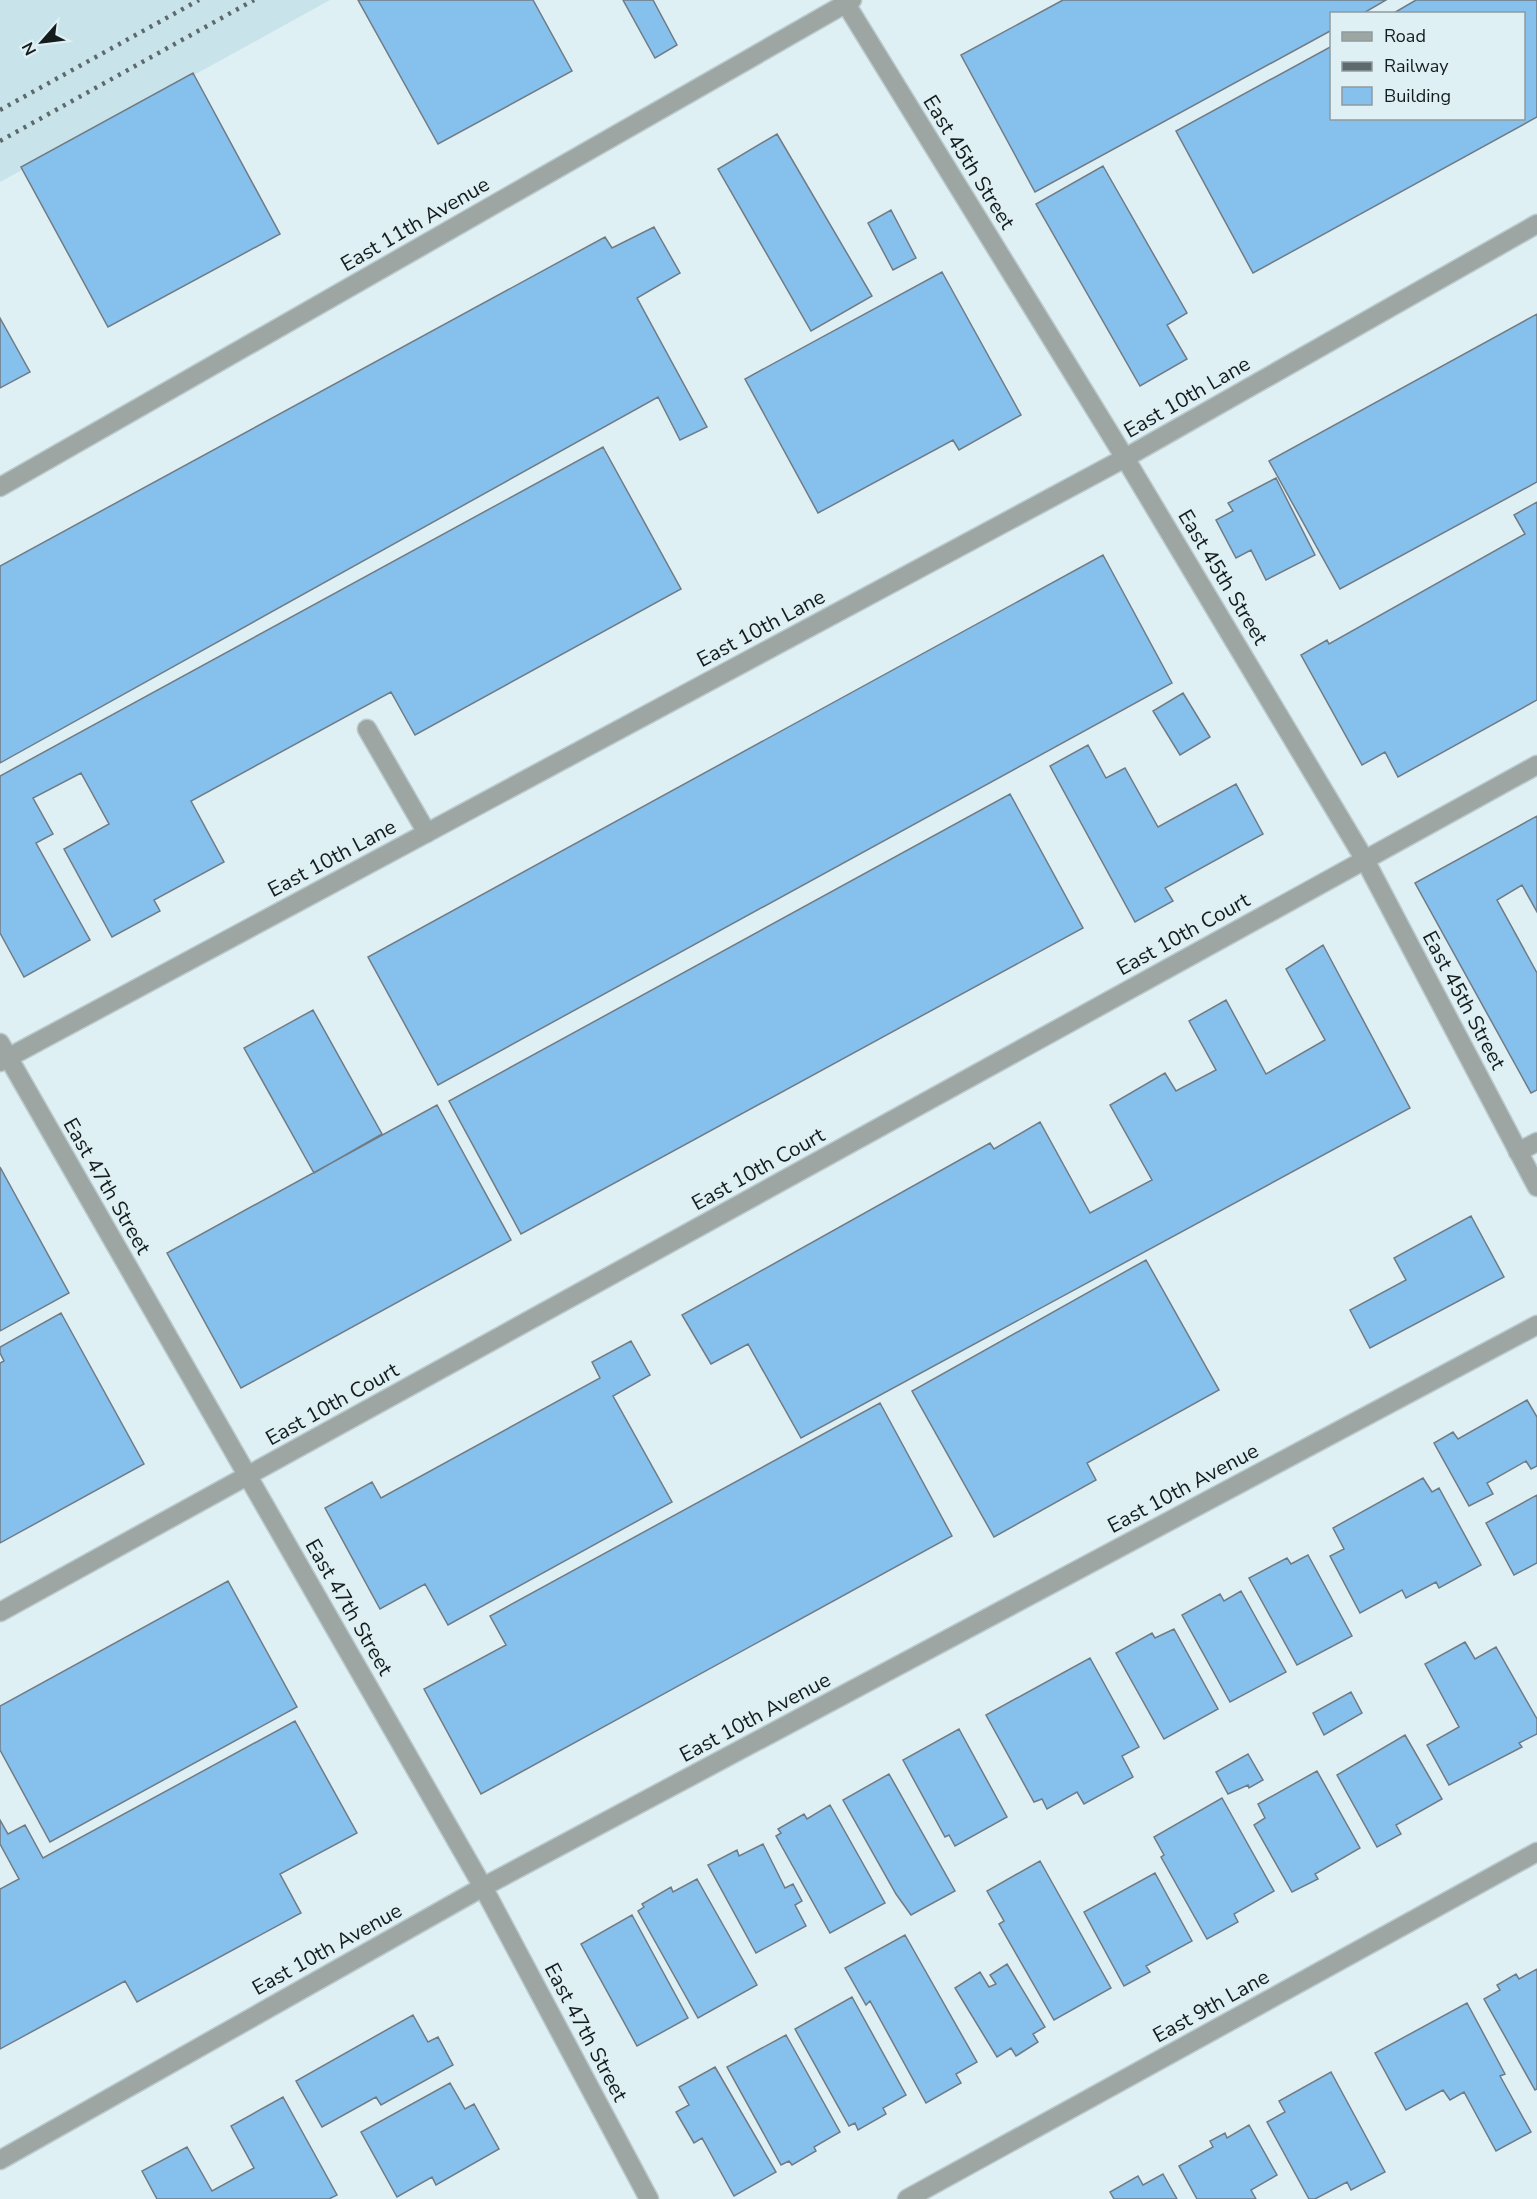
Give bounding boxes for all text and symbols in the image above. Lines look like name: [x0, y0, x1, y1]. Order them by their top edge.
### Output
north arrow: [12, 12, 72, 72]
legend: [1330, 12, 1525, 120]
text: Road: [1384, 24, 1426, 48]
text: N: [17, 38, 42, 59]
text: Railway: [1384, 54, 1449, 78]
text: Building: [1384, 84, 1451, 108]
street label: East 45th Street: [917, 90, 1022, 235]
street label: East 11th Avenue: [336, 170, 494, 278]
street label: East 10th Lane: [1119, 350, 1255, 444]
street label: East 45th Street: [1172, 504, 1275, 650]
street label: East 10th Lane: [692, 582, 830, 674]
street label: East 10th Lane: [263, 812, 401, 904]
street label: East 10th Court: [1111, 886, 1255, 982]
street label: East 45th Street: [1416, 926, 1513, 1075]
street label: East 47th Street: [57, 1113, 158, 1260]
street label: East 10th Court: [686, 1121, 830, 1217]
street label: East 10th Court: [260, 1356, 404, 1452]
street label: East 10th Avenue: [1103, 1436, 1263, 1540]
street label: East 47th Street: [299, 1534, 400, 1681]
street label: East 10th Avenue: [675, 1665, 835, 1769]
street label: East 10th Avenue: [247, 1896, 407, 2002]
street label: East 47th Street: [538, 1958, 635, 2107]
street label: East 9th Lane: [1148, 1963, 1274, 2049]

